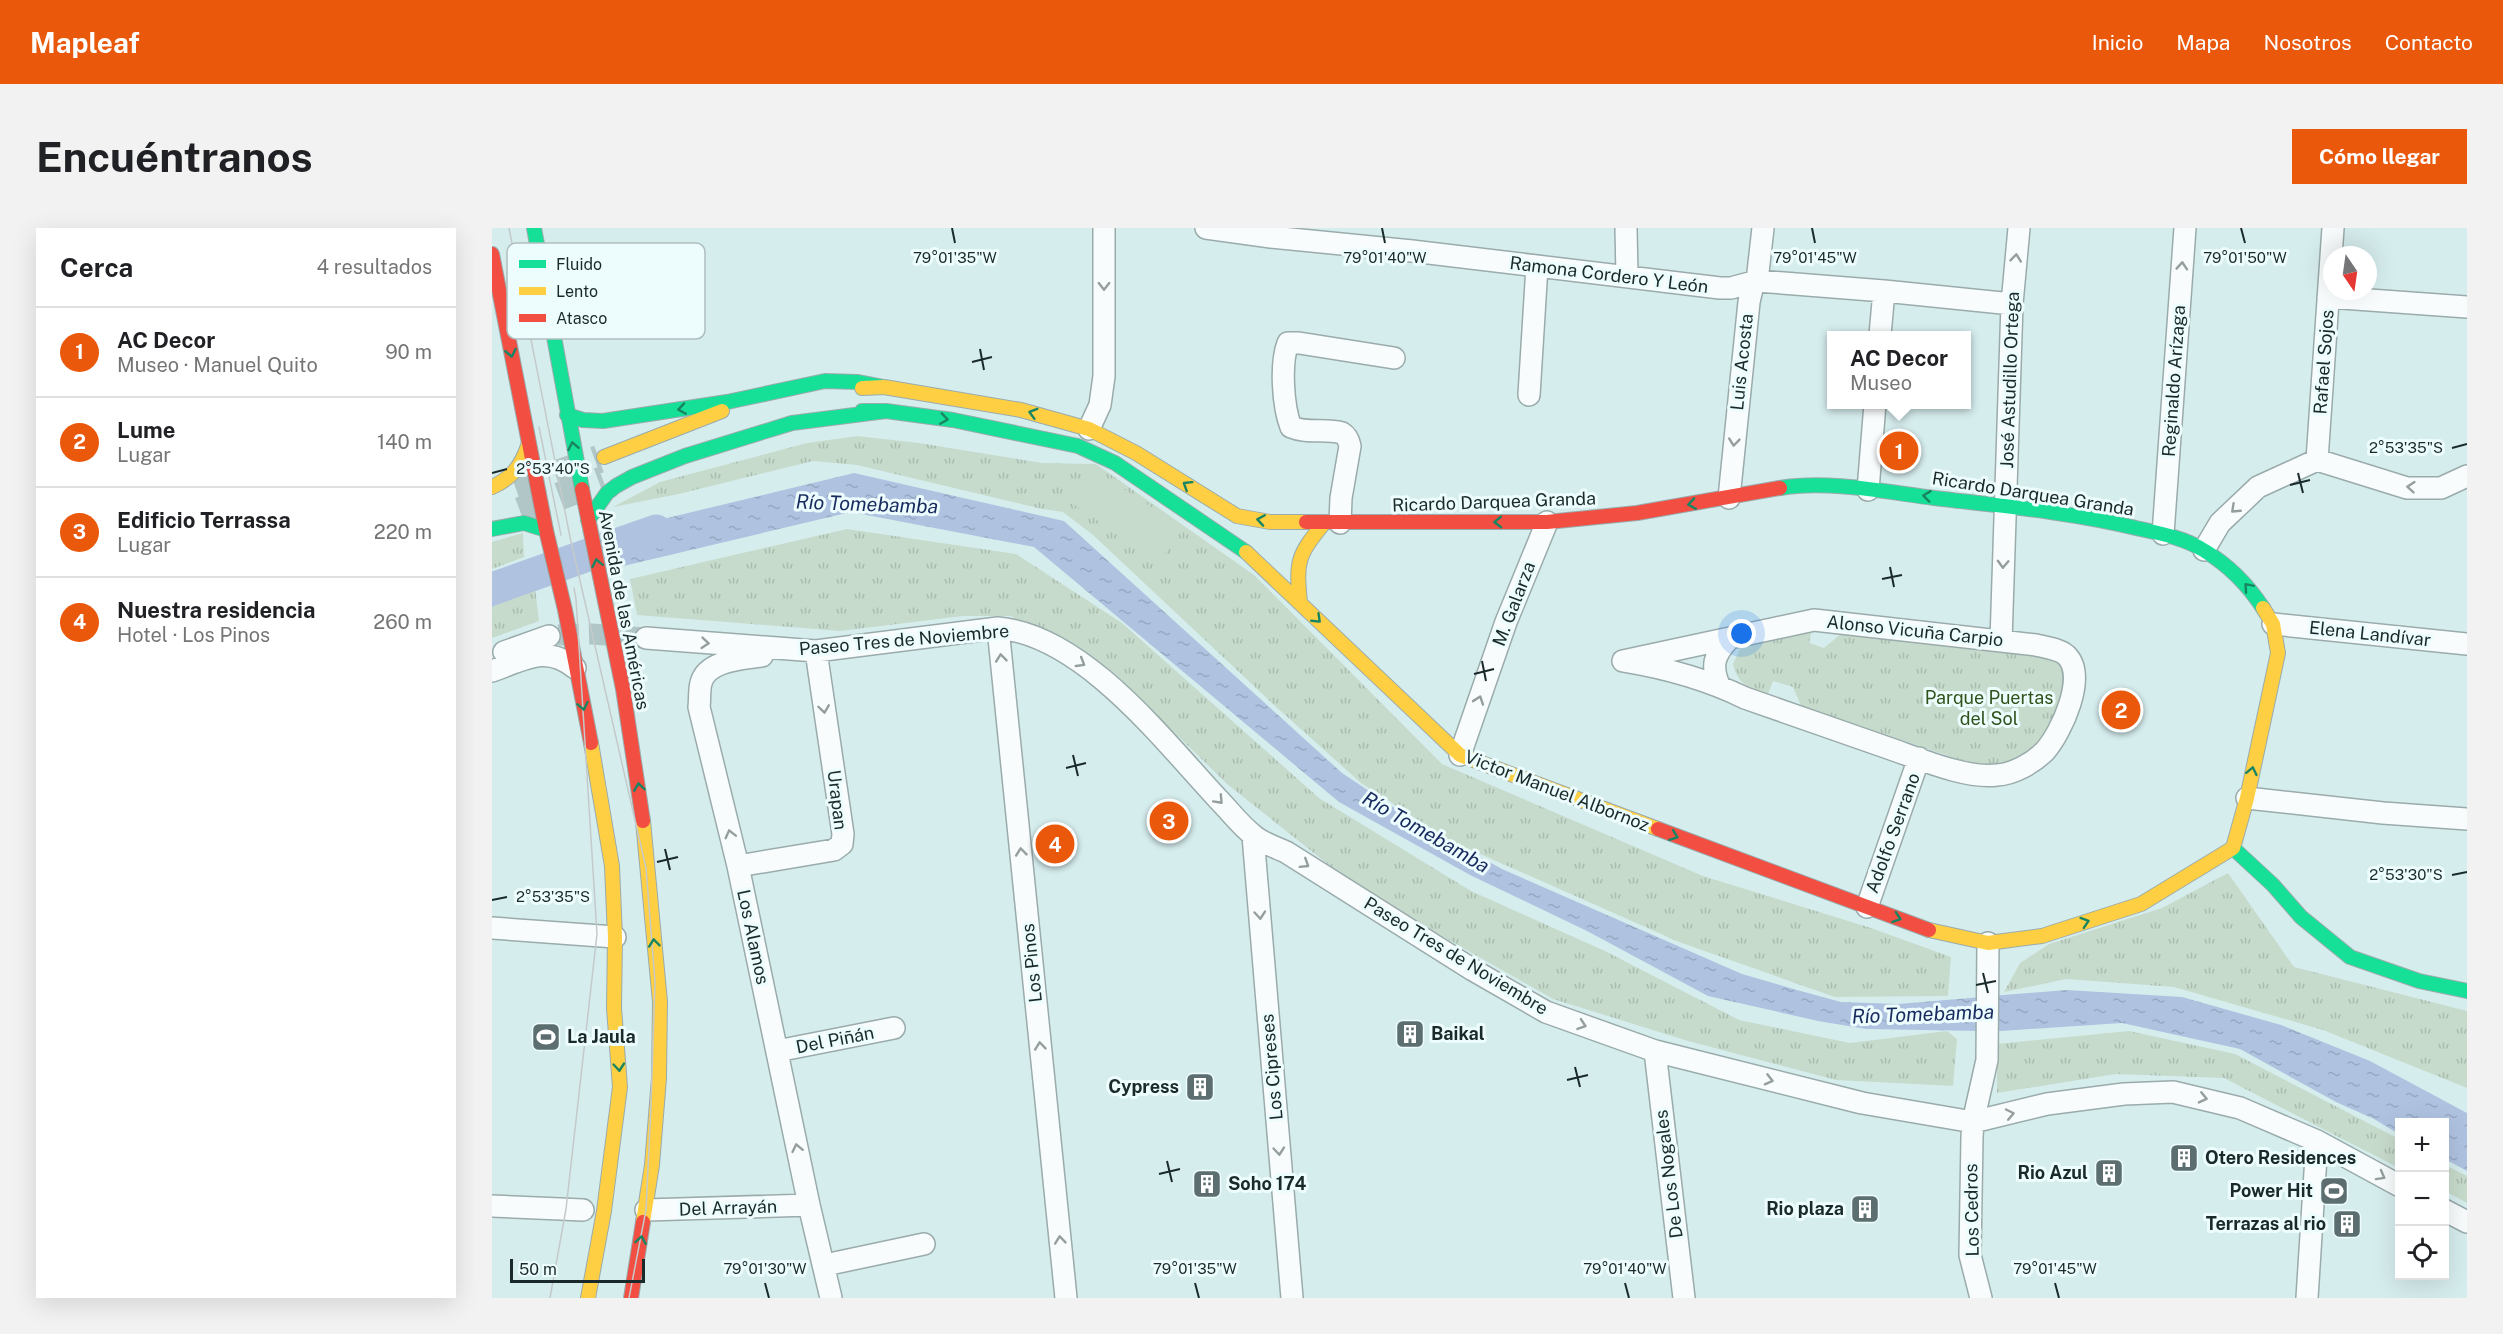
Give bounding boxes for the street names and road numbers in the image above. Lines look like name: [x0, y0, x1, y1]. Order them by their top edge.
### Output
street label: Ramona Cordero Y León: [1509, 252, 1710, 297]
street label: José Astudillo Ortega: [1996, 291, 2023, 469]
street label: Reginaldo Arízaga: [2158, 304, 2189, 458]
street label: Rafael Sojos: [2309, 309, 2338, 415]
street label: Luis Acosta: [1726, 313, 1757, 411]
street label: Ricardo Darquea Granda: [1931, 467, 2135, 520]
street label: Ricardo Darquea Granda: [1392, 487, 1596, 516]
street label: Avenida de las Américas: [595, 508, 654, 712]
street label: M. Galarza: [1488, 559, 1539, 649]
street label: Alonso Vicuña Carpio: [1826, 611, 2004, 650]
street label: Elena Landívar: [2308, 617, 2432, 650]
street label: Paseo Tres de Noviembre: [798, 620, 1010, 659]
street label: Victor Manuel Albornoz: [1462, 746, 1652, 835]
street label: Urapan: [823, 769, 852, 831]
street label: Adolfo Serrano: [1861, 770, 1924, 896]
street label: Los Alamos: [733, 888, 774, 986]
street label: Paseo Tres de Noviembre: [1360, 892, 1552, 1019]
street label: Los Pinos: [1017, 923, 1046, 1004]
street label: Los Cipreses: [1256, 1013, 1287, 1121]
street label: Del Piñán: [794, 1022, 876, 1057]
street label: De Los Nogales: [1650, 1109, 1687, 1239]
street label: Los Cedros: [1960, 1163, 1983, 1257]
street label: Del Arrayán: [678, 1195, 778, 1220]

